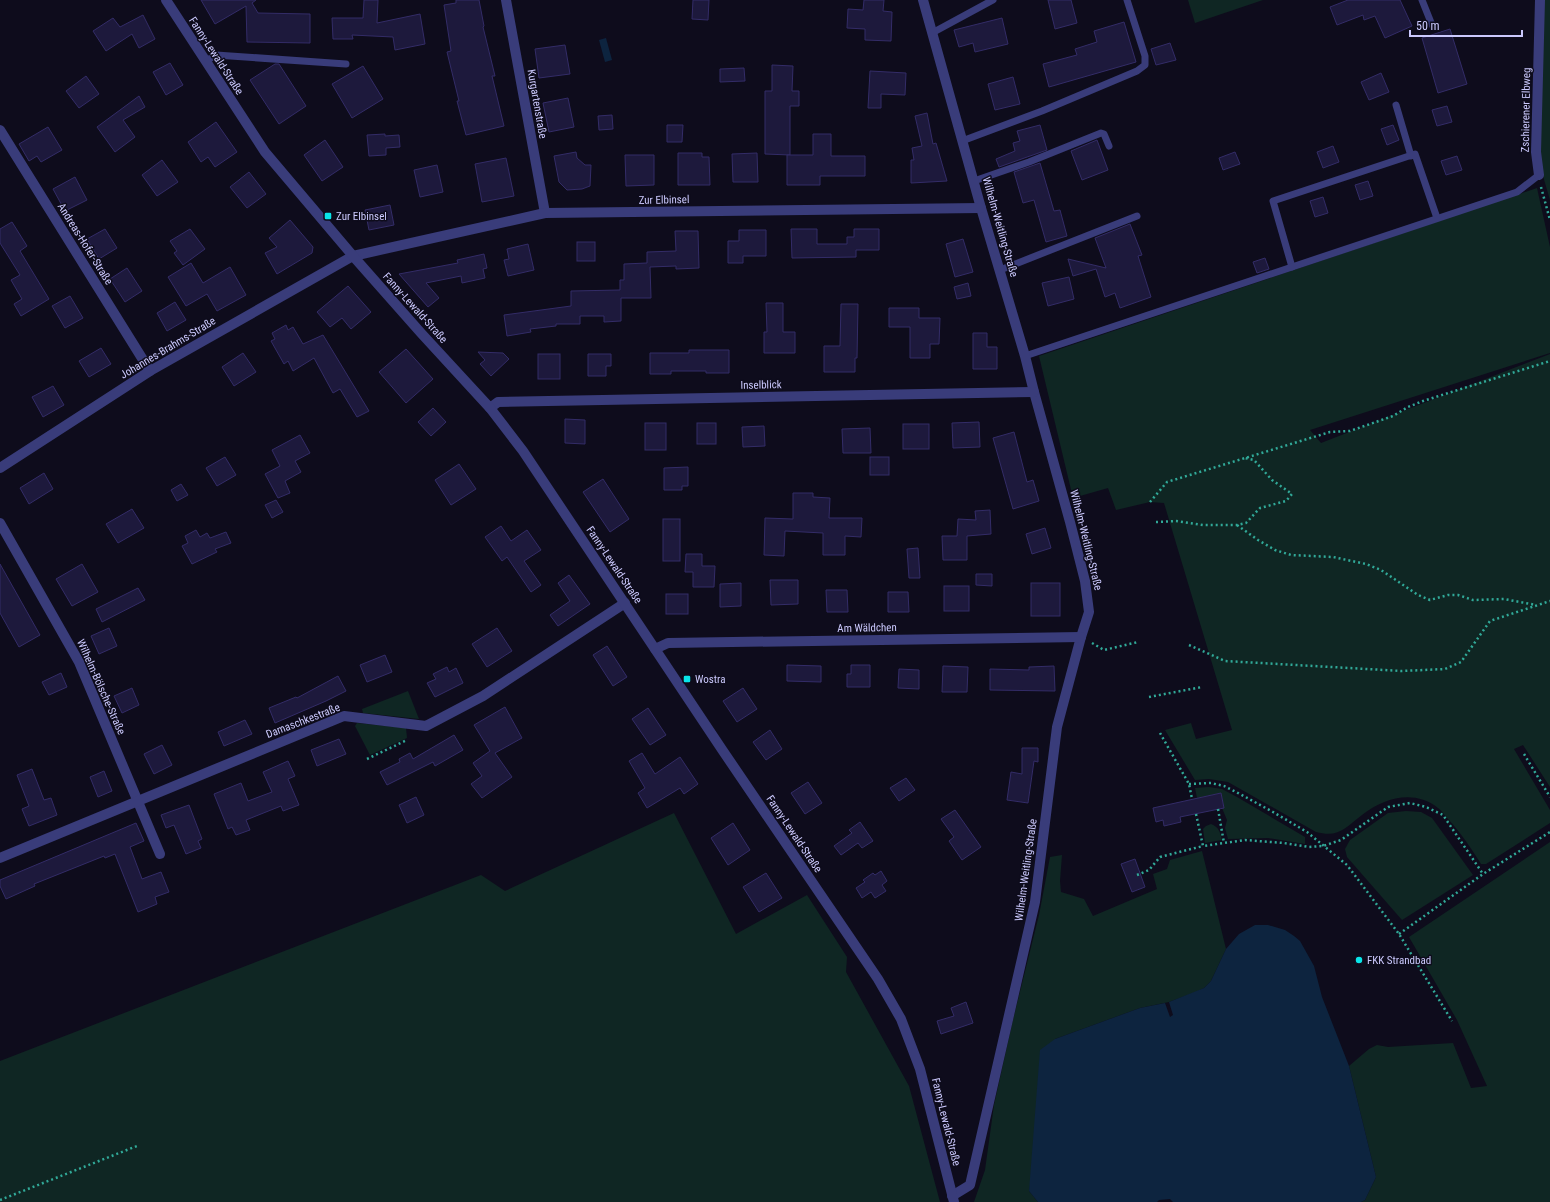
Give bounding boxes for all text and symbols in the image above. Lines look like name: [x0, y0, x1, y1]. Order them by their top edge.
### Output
scale bar: [1410, 12, 1522, 38]
street label: Fanny-Lewald-Straße: [186, 15, 246, 97]
text: 50 m: [1416, 19, 1440, 33]
street label: Kurgartenstraße: [525, 68, 549, 140]
street label: Zschierener Elbweg: [1519, 68, 1533, 152]
street label: Wilhelm-Weitling-Straße: [980, 176, 1020, 278]
street label: Zur Elbinsel: [638, 193, 690, 207]
street label: Andreas-Hofer-Straße: [55, 201, 115, 287]
place label: Zur Elbinsel: [336, 210, 387, 223]
marker: Zur Elbinsel: [323, 211, 333, 221]
street label: Fanny-Lewald-Straße: [380, 270, 450, 346]
street label: Johannes-Brahms-Straße: [118, 314, 218, 382]
street label: Inselblick: [740, 378, 782, 392]
street label: Wilhelm-Weitling-Straße: [1067, 488, 1105, 592]
street label: Fanny-Lewald-Straße: [583, 524, 645, 606]
street label: Am Wäldchen: [837, 621, 897, 635]
street label: Wilhelm-Bölsche-Straße: [74, 637, 128, 737]
place label: Wostra: [695, 673, 725, 686]
marker: Wostra: [682, 674, 692, 684]
street label: Damaschkestraße: [264, 701, 342, 741]
street label: Fanny-Lewald-Straße: [763, 793, 825, 875]
street label: Wilhelm-Weitling-Straße: [1012, 818, 1040, 922]
place label: FKK Strandbad: [1367, 954, 1431, 967]
marker: FKK Strandbad: [1354, 955, 1364, 965]
street label: Fanny-Lewald-Straße: [929, 1077, 963, 1167]

